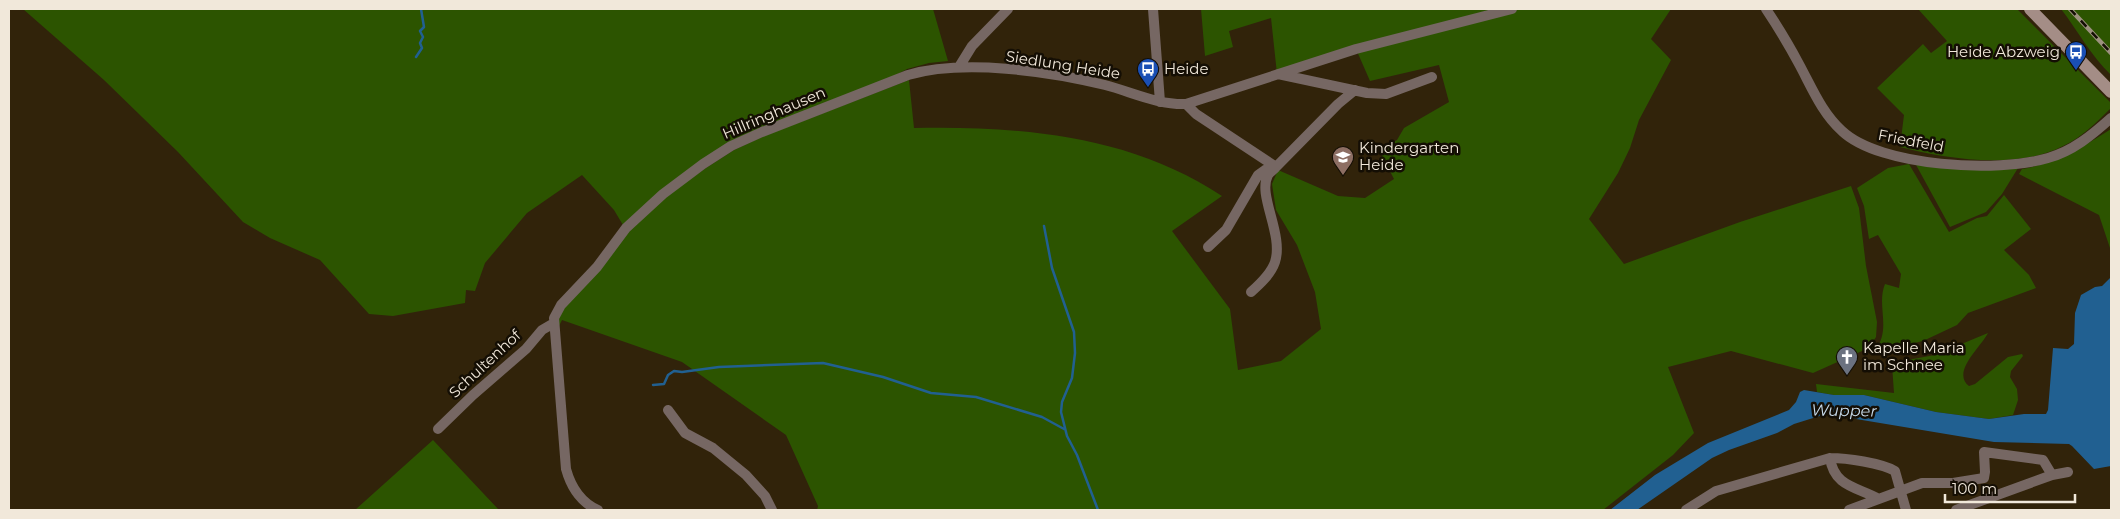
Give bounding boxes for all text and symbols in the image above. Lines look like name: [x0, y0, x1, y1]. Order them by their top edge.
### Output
bus stop icon: Heide Abzweig: [2064, 40, 2088, 71]
place label: Heide Abzweig: [1947, 42, 2060, 61]
street label: Siedlung Heide: [1005, 46, 1122, 83]
bus stop icon: Heide: [1136, 57, 1160, 88]
place label: Heide: [1164, 59, 1209, 78]
street label: Hillringhausen: [719, 82, 828, 143]
street label: Friedfeld: [1877, 125, 1946, 156]
place label: Kindergarten Heide: [1359, 138, 1459, 174]
school or university icon: Kindergarten Heide: [1331, 145, 1355, 176]
street label: Schultenhof: [445, 325, 525, 402]
place label: Kapelle Maria im Schnee: [1863, 338, 1965, 374]
church icon: Kapelle Maria im Schnee: [1835, 345, 1859, 376]
water label: Wupper: [1811, 400, 1877, 421]
scale bar: [1945, 472, 2075, 504]
text: 100 m: [1952, 479, 1997, 498]

